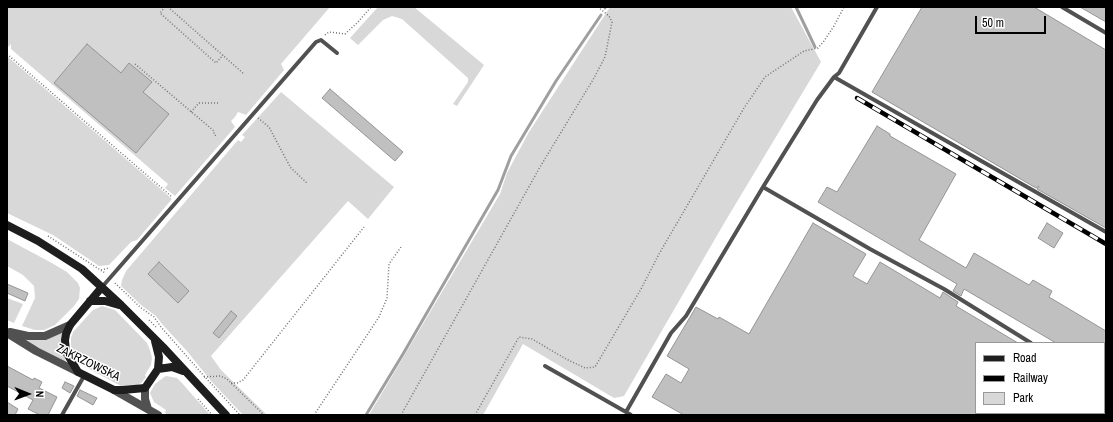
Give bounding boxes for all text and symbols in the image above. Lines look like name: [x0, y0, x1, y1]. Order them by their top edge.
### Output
scale bar: [977, 8, 1048, 34]
text: 50 m: [982, 15, 1004, 31]
street label: ZAKRZOWSKA: [54, 341, 122, 385]
legend: [975, 342, 1105, 414]
text: Road: [1013, 350, 1037, 366]
text: Railway: [1013, 370, 1048, 386]
north arrow: [8, 374, 48, 414]
text: Park: [1013, 390, 1033, 406]
text: N: [33, 391, 47, 398]

